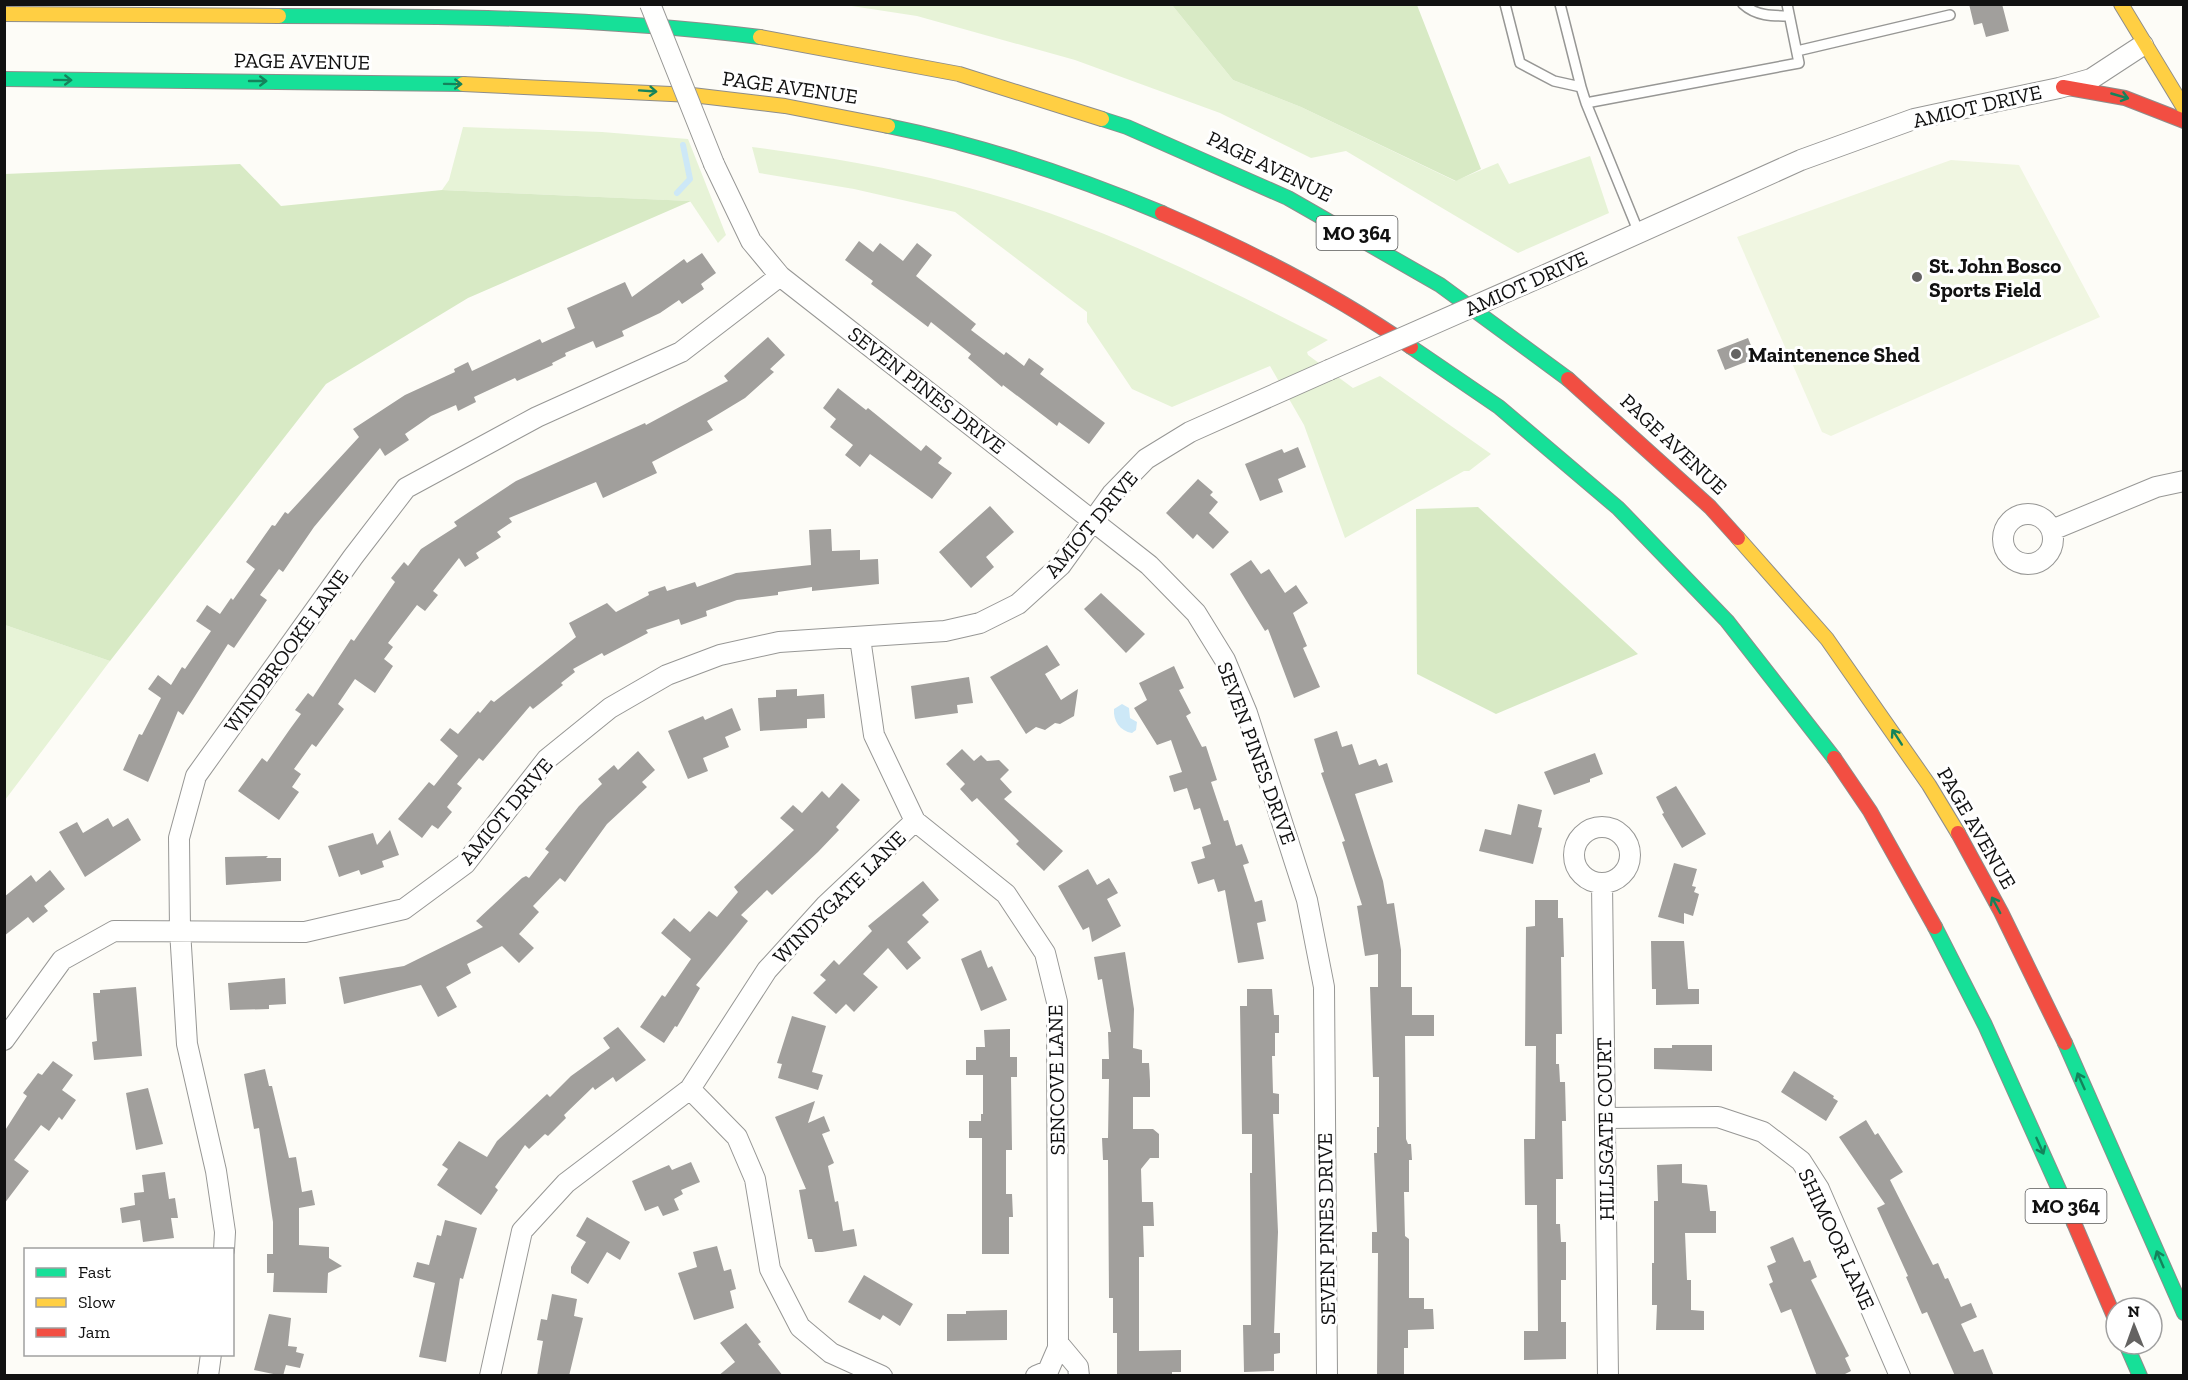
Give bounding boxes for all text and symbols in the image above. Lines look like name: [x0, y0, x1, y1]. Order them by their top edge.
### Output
street label: PAGE AVENUE: [234, 47, 370, 75]
street label: PAGE AVENUE: [721, 65, 859, 109]
one-way arrow: [52, 74, 72, 85]
one-way arrow: [247, 75, 267, 87]
one-way arrow: [442, 78, 462, 89]
street label: AMIOT DRIVE: [1910, 79, 2044, 133]
one-way arrow: [637, 86, 657, 97]
one-way arrow: [2110, 91, 2129, 102]
street label: PAGE AVENUE: [1203, 125, 1337, 207]
road number: MO 364: [1316, 216, 1398, 250]
street label: AMIOT DRIVE: [1461, 245, 1591, 321]
place label: St. John Bosco Sports Field: [1929, 253, 2061, 302]
marker: St. John Bosco Sports Field: [1910, 270, 1924, 284]
street label: SEVEN PINES DRIVE: [843, 321, 1011, 459]
place label: Maintenence Shed: [1748, 342, 1920, 367]
marker: Maintenence Shed: [1729, 347, 1743, 361]
street label: PAGE AVENUE: [1616, 388, 1732, 500]
street label: AMIOT DRIVE: [1039, 466, 1143, 582]
street label: WINDBROOKE LANE: [218, 564, 354, 738]
street label: SEVEN PINES DRIVE: [1212, 658, 1302, 848]
one-way arrow: [1891, 729, 1903, 746]
street label: AMIOT DRIVE: [454, 753, 558, 869]
street label: PAGE AVENUE: [1932, 763, 2022, 893]
street label: WINDYGATE LANE: [767, 825, 911, 969]
one-way arrow: [1990, 897, 2001, 915]
street label: SENCOVE LANE: [1042, 1004, 1070, 1156]
street label: HILLSGATE COURT: [1591, 1037, 1619, 1221]
one-way arrow: [2075, 1072, 2087, 1090]
street label: SEVEN PINES DRIVE: [1312, 1133, 1340, 1325]
one-way arrow: [2034, 1136, 2046, 1154]
street label: SHIMOOR LANE: [1793, 1164, 1881, 1314]
road number: MO 364: [2026, 1189, 2106, 1223]
legend: [24, 1248, 234, 1356]
one-way arrow: [2154, 1250, 2165, 1269]
text: Fast: [78, 1261, 111, 1283]
text: Slow: [78, 1291, 115, 1313]
north arrow: [2104, 1296, 2164, 1356]
text: N: [2127, 1302, 2140, 1321]
text: Jam: [78, 1321, 110, 1343]

